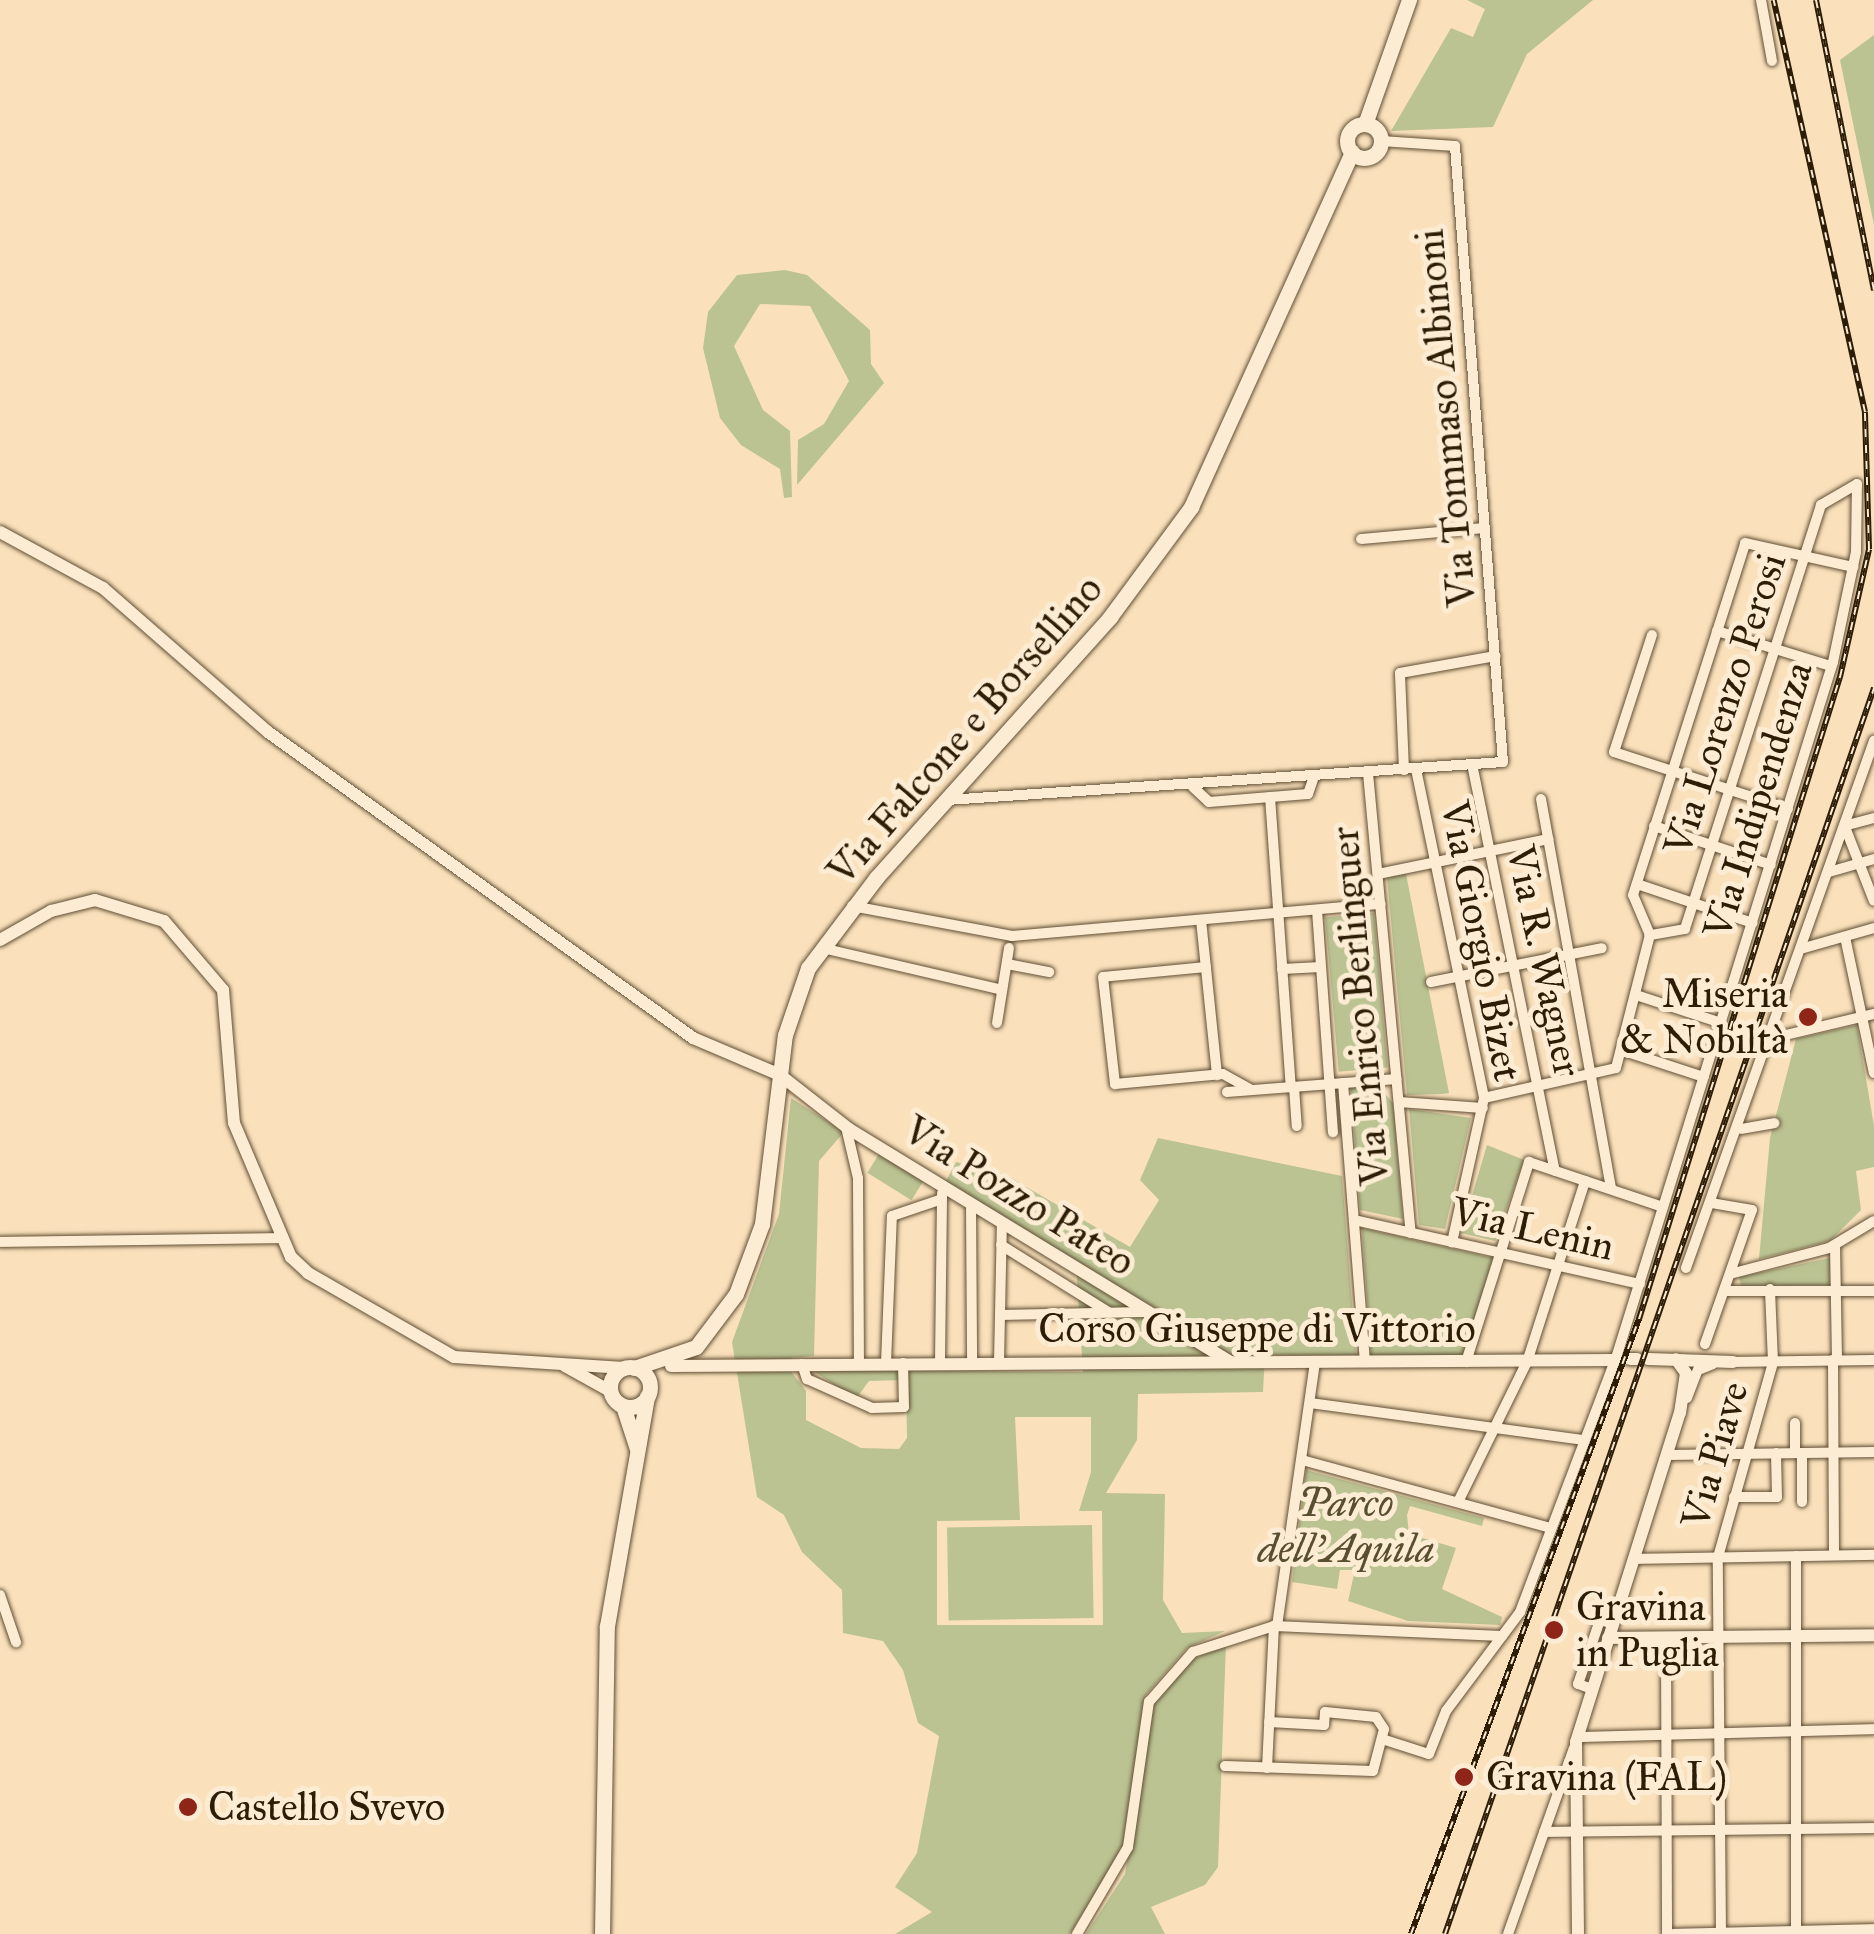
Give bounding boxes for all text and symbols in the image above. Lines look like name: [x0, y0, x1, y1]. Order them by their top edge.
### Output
street label: Via Tommaso Albinoni: [1406, 227, 1486, 609]
street label: Via Lorenzo Perosi: [1654, 547, 1796, 861]
street label: Via Falcone e Borsellino: [818, 565, 1112, 895]
street label: Via Indipendenza: [1693, 656, 1823, 944]
street label: Via Giorgio Bizet: [1430, 797, 1532, 1085]
street label: Via Enrico Berlinguer: [1320, 825, 1400, 1187]
street label: Via R. Wagner: [1496, 841, 1592, 1081]
place label: Miseria & Nobiltà: [1620, 970, 1788, 1064]
marker: Miseria & Nobiltà: [1797, 1006, 1819, 1028]
street label: Via Pozzo Pateo: [895, 1106, 1143, 1286]
street label: Via Lenin: [1447, 1187, 1619, 1271]
street label: Corso Giuseppe di Vittorio: [1038, 1305, 1476, 1353]
street label: Via Piave: [1671, 1376, 1759, 1534]
park label: Parco dell'Aquila: [1257, 1479, 1435, 1573]
place label: Gravina in Puglia: [1576, 1583, 1719, 1677]
marker: Gravina in Puglia: [1541, 1617, 1567, 1643]
place label: Gravina (FAL): [1486, 1753, 1727, 1801]
marker: Gravina (FAL): [1451, 1764, 1477, 1790]
place label: Castello Svevo: [208, 1783, 445, 1831]
marker: Castello Svevo: [177, 1796, 199, 1818]

